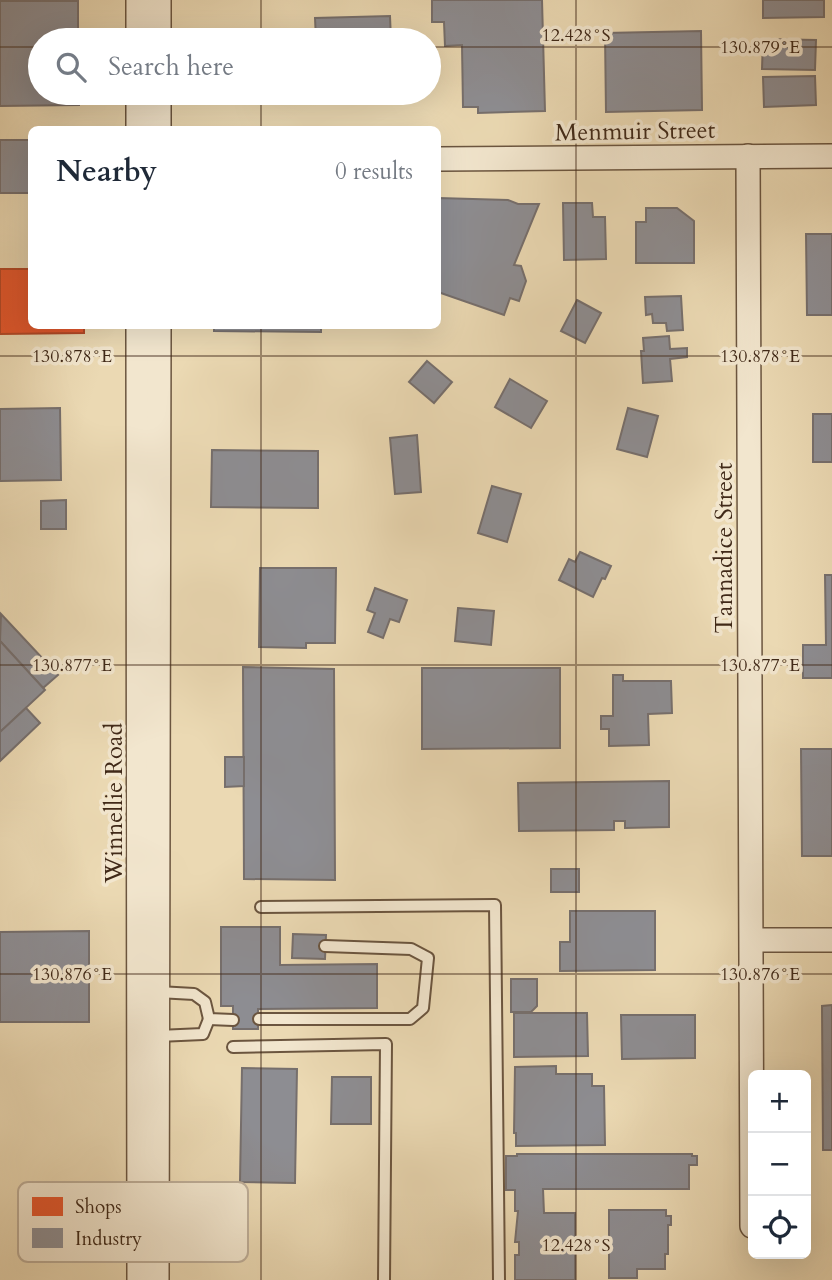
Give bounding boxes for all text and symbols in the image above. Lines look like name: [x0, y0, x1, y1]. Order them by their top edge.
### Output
text: 12.428°S: [542, 23, 610, 48]
search box: [28, 28, 441, 105]
text: 130.879°E: [720, 35, 800, 60]
icon: search: [52, 48, 90, 86]
text: Search here: [108, 49, 234, 84]
street label: Menmuir Street: [555, 114, 716, 149]
text: Nearby: [56, 151, 157, 192]
text: 0 results: [335, 156, 413, 187]
text: 130.878°E: [32, 344, 112, 369]
text: 130.878°E: [720, 344, 800, 369]
street label: Tannadice Street: [708, 462, 741, 634]
text: 130.877°E: [32, 653, 112, 678]
text: 130.877°E: [720, 653, 800, 678]
street label: Winnellie Road: [98, 723, 131, 884]
text: 130.876°E: [32, 962, 112, 987]
text: 130.876°E: [720, 962, 800, 987]
map controls: [748, 1070, 811, 1259]
button: +: [748, 1070, 811, 1133]
button: −: [748, 1133, 811, 1196]
legend: [18, 1182, 248, 1262]
text: Shops: [75, 1194, 122, 1220]
button: locate: [748, 1196, 811, 1259]
text: Industry: [75, 1226, 142, 1252]
text: 12.428°S: [542, 1233, 610, 1258]

